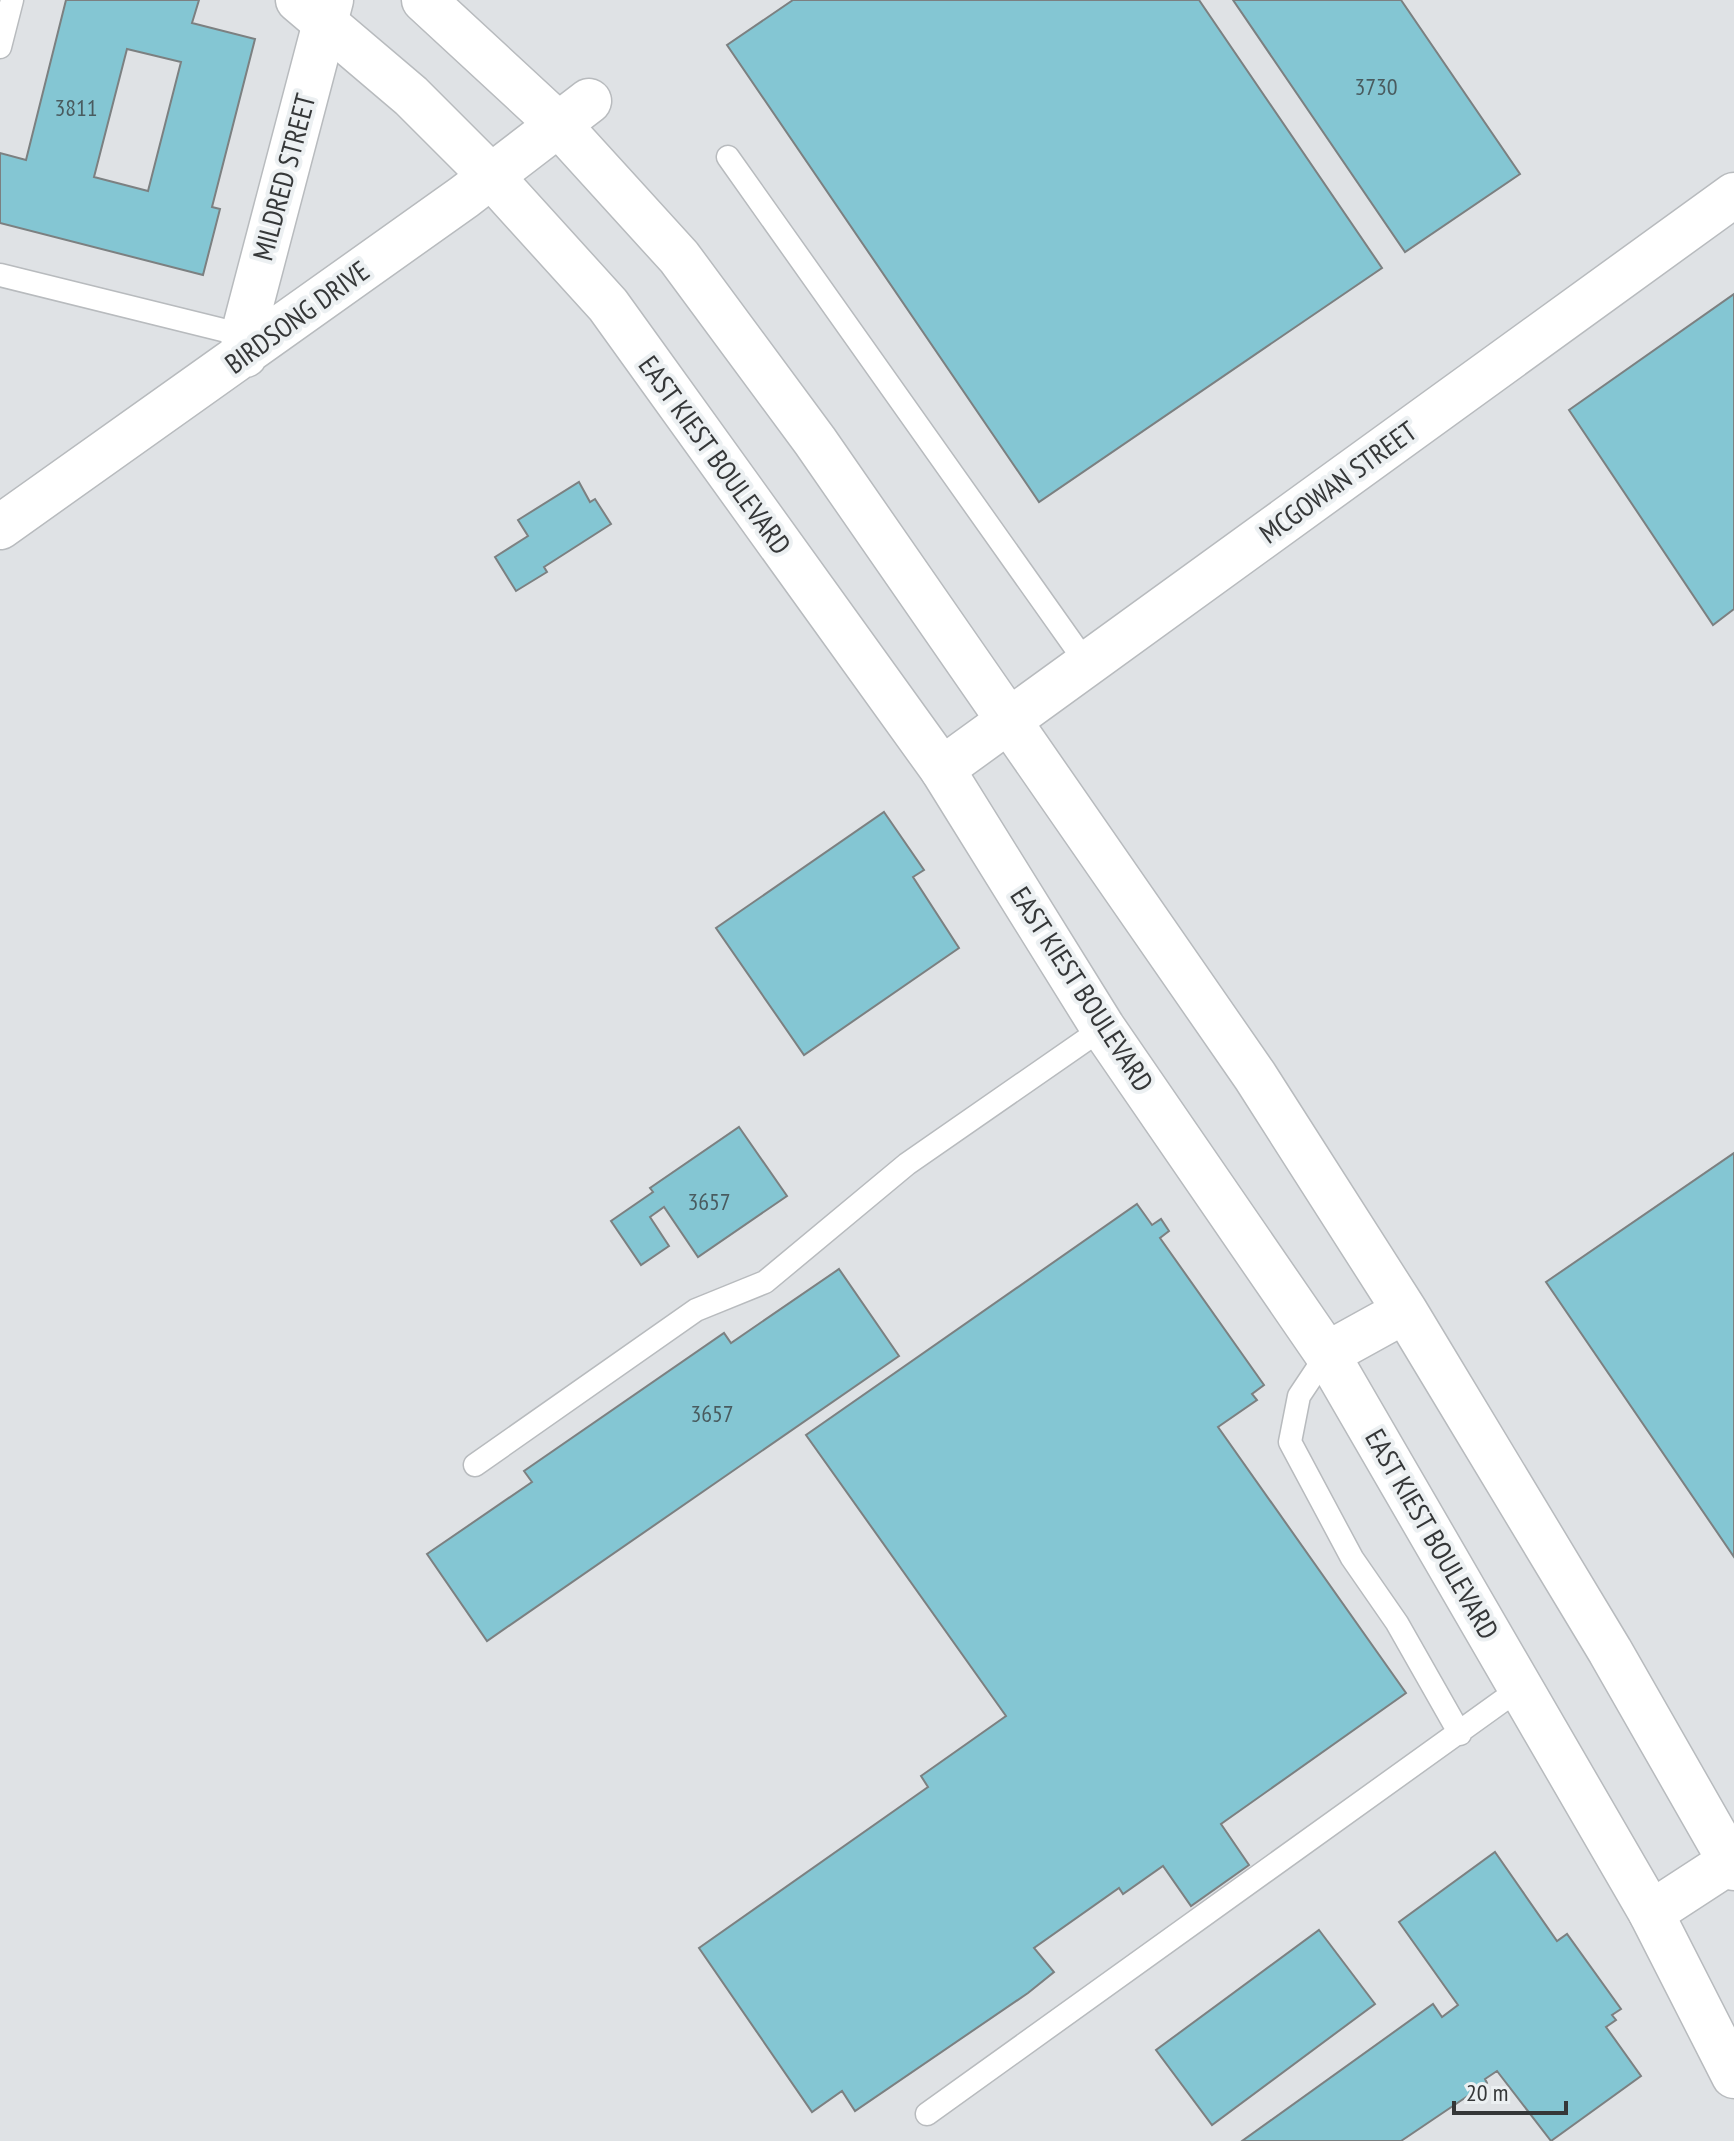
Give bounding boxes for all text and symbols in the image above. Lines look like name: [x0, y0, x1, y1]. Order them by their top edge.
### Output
house number: 3730: [1354, 71, 1398, 102]
street label: MILDRED STREET: [243, 89, 324, 264]
house number: 3811: [54, 92, 98, 123]
street label: BIRDSONG DRIVE: [217, 252, 376, 381]
street label: EAST KIEST BOULEVARD: [631, 348, 800, 561]
street label: MCGOWAN STREET: [1252, 412, 1424, 551]
street label: EAST KIEST BOULEVARD: [1002, 879, 1162, 1098]
house number: 3657: [687, 1186, 731, 1217]
house number: 3657: [690, 1398, 734, 1429]
street label: EAST KIEST BOULEVARD: [1357, 1422, 1508, 1646]
scale bar: [1454, 2065, 1566, 2115]
text: 20 m: [1466, 2077, 1508, 2108]

